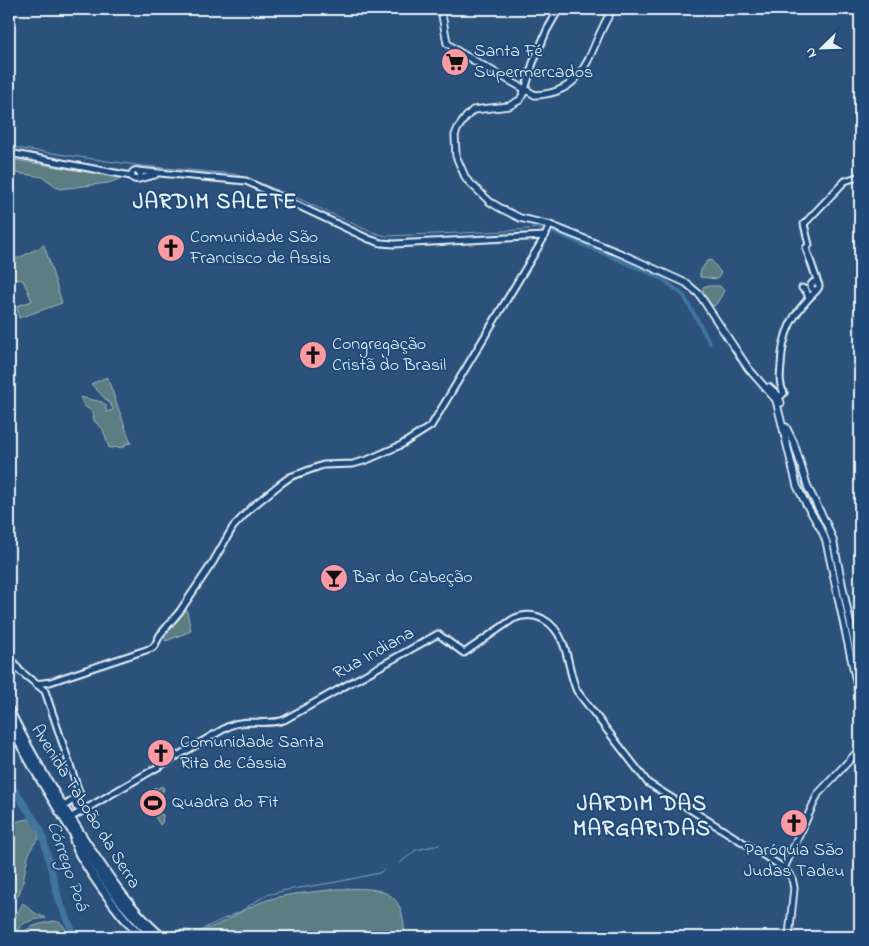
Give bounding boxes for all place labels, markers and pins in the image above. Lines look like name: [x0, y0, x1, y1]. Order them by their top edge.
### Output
place label: Santa Fé Supermercados: [474, 39, 593, 86]
supermarket icon: Santa Fé Supermercados: [440, 47, 470, 77]
place label: Comunidade São Francisco de Assis: [189, 225, 331, 272]
church icon: Comunidade São Francisco de Assis: [156, 233, 186, 263]
place label: Congregação Cristã do Brasil: [332, 332, 446, 379]
church icon: Congregação Cristã do Brasil: [298, 340, 328, 370]
bar icon: Bar do Cabeção: [319, 563, 349, 593]
place label: Bar do Cabeção: [352, 565, 473, 591]
place label: Comunidade Santa Rita de Cássia: [180, 730, 324, 777]
church icon: Comunidade Santa Rita de Cássia: [146, 738, 176, 768]
sports icon: Quadra do Fit: [138, 788, 168, 818]
place label: Quadra do Fit: [172, 790, 278, 816]
church icon: Paróquia São Judas Tadeu: [779, 808, 809, 838]
place label: Paróquia São Judas Tadeu: [744, 838, 844, 885]

